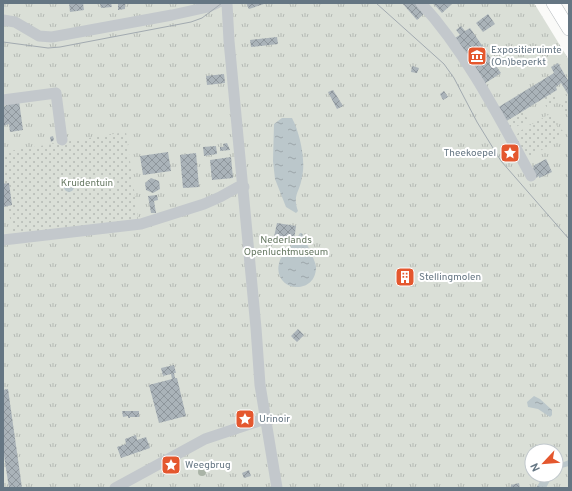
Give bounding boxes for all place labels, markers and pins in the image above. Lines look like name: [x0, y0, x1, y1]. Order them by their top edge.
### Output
place label: Expositieruimte (On)beperkt: [491, 44, 562, 69]
museum icon: Expositieruimte (On)beperkt: [466, 45, 488, 67]
place icon: Theekoepel: [499, 142, 521, 164]
place label: Theekoepel: [443, 147, 496, 160]
building icon: Stellingmolen: [394, 266, 416, 288]
place label: Stellingmolen: [419, 271, 481, 284]
place icon: Urinoir: [234, 408, 256, 430]
place label: Urinoir: [259, 413, 290, 426]
place icon: Weegbrug: [160, 454, 182, 476]
place label: Weegbrug: [185, 459, 231, 472]

